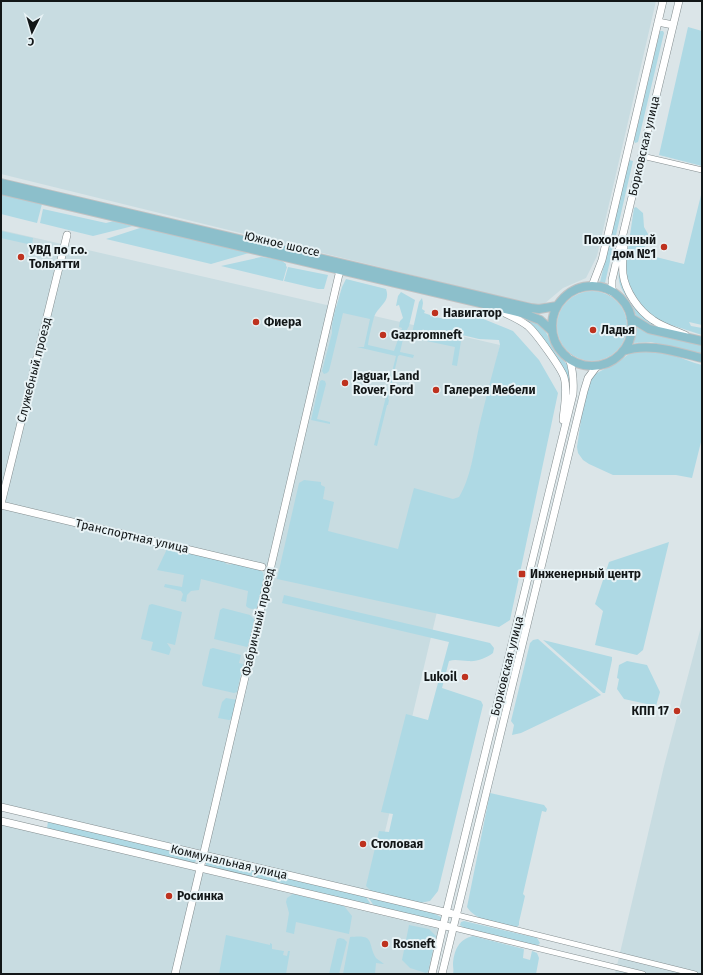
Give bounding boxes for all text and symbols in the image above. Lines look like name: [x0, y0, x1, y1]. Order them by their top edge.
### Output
north arrow: [12, 12, 52, 52]
text: С: [27, 35, 35, 48]
street label: Борковская улица: [626, 95, 662, 197]
street label: Южное шоссе: [243, 228, 321, 260]
place label: Похоронный дом №1: [584, 233, 656, 261]
marker: Похоронный дом №1: [659, 242, 669, 252]
place label: УВД по г.о. Тольятти: [28, 243, 87, 271]
marker: УВД по г.о. Тольятти: [16, 252, 26, 262]
place label: Навигатор: [443, 306, 502, 320]
marker: Навигатор: [430, 308, 440, 318]
place label: Фиера: [264, 315, 302, 329]
street label: Служебный проезд: [14, 316, 54, 424]
marker: Фиера: [251, 317, 261, 327]
place label: Ладья: [601, 323, 635, 337]
marker: Ладья: [588, 325, 598, 335]
place label: Gazpromneft: [391, 328, 462, 342]
marker: Gazpromneft: [378, 330, 388, 340]
place label: Jaguar, Land Rover, Ford: [352, 369, 420, 397]
marker: Jaguar, Land Rover, Ford: [340, 378, 350, 388]
place label: Галерея Мебели: [444, 383, 536, 397]
marker: Галерея Мебели: [431, 385, 441, 395]
street label: Транспортная улица: [74, 516, 190, 556]
street label: Фабричный проезд: [239, 566, 277, 677]
place label: Инженерный центр: [530, 567, 641, 581]
marker: Инженерный центр: [517, 569, 527, 579]
street label: Борковская улица: [488, 615, 526, 717]
place label: Lukoil: [424, 670, 457, 684]
marker: Lukoil: [460, 672, 470, 682]
place label: КПП 17: [632, 704, 669, 718]
marker: КПП 17: [672, 706, 682, 716]
place label: Столовая: [371, 837, 423, 851]
marker: Столовая: [358, 839, 368, 849]
street label: Коммунальная улица: [169, 842, 289, 882]
place label: Росинка: [177, 889, 224, 903]
marker: Росинка: [164, 891, 174, 901]
place label: Rosneft: [393, 937, 436, 951]
marker: Rosneft: [380, 939, 390, 949]

